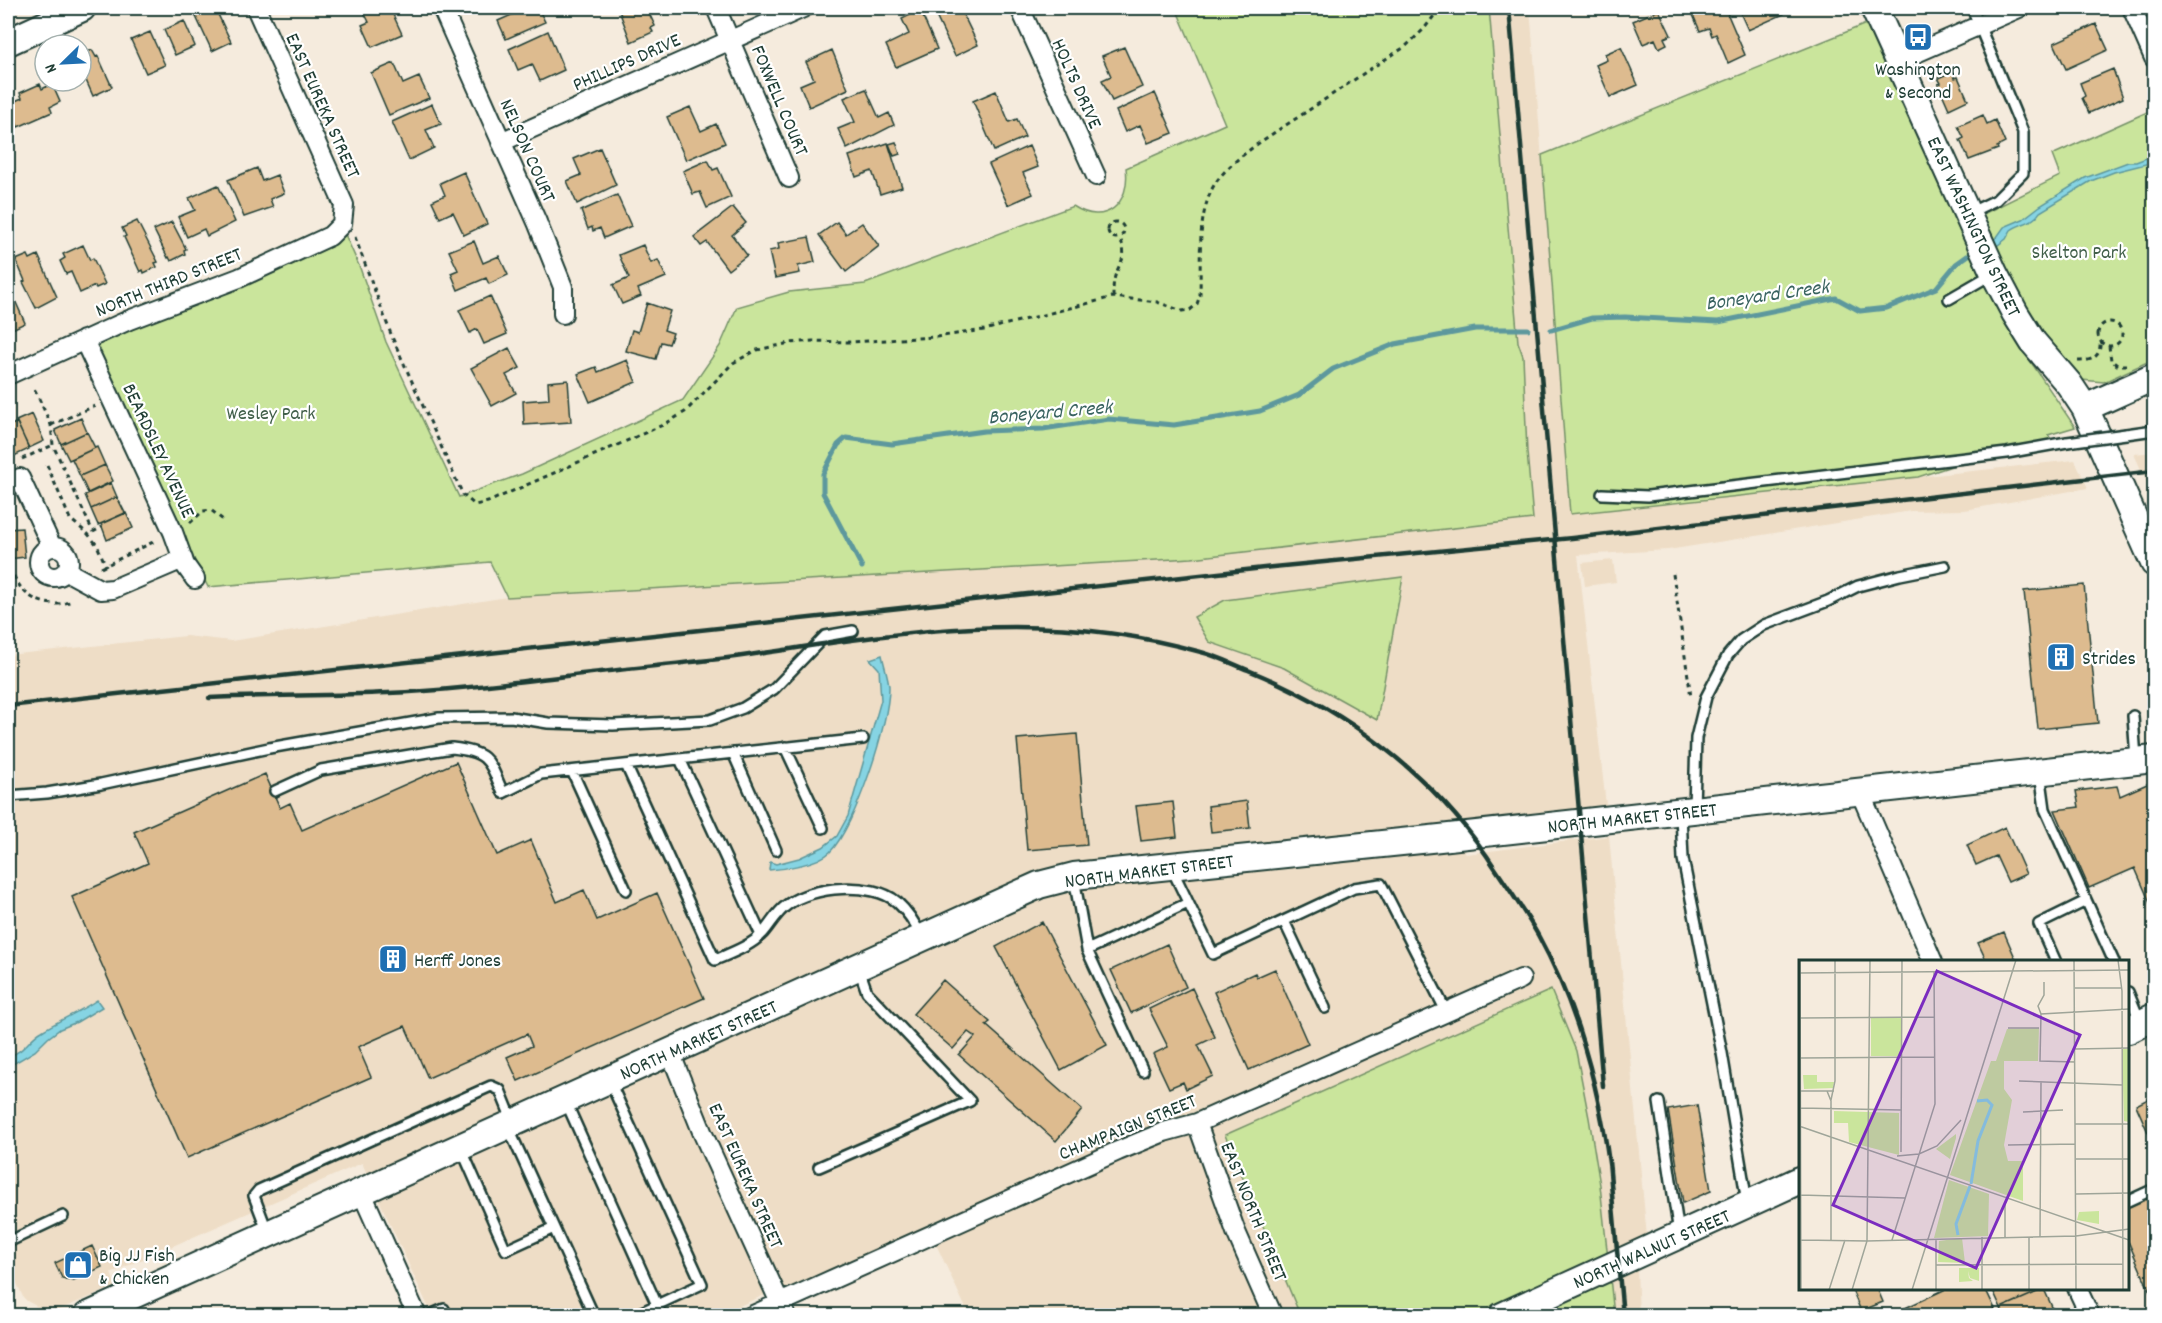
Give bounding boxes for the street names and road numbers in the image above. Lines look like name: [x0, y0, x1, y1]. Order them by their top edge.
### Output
street label: PHILLIPS DRIVE: [569, 27, 686, 100]
street label: EAST EUREKA STREET: [277, 29, 366, 183]
street label: HOLTS DRIVE: [1043, 35, 1108, 134]
street label: FOXWELL COURT: [742, 42, 814, 161]
street label: NELSON COURT: [491, 95, 562, 207]
street label: EAST WASHINGTON STREET: [1918, 133, 2026, 322]
street label: NORTH THIRD STREET: [92, 242, 247, 326]
street label: BEARDSLEY AVENUE: [114, 379, 201, 523]
street label: NORTH MARKET STREET: [1546, 797, 1718, 843]
street label: NORTH MARKET STREET: [1063, 849, 1235, 897]
street label: NORTH MARKET STREET: [616, 994, 783, 1089]
street label: CHAMPAIGN STREET: [1055, 1088, 1201, 1169]
street label: EAST EUREKA STREET: [700, 1099, 789, 1253]
street label: EAST NORTH STREET: [1212, 1138, 1293, 1286]
street label: NORTH WALNUT STREET: [1569, 1204, 1735, 1298]

